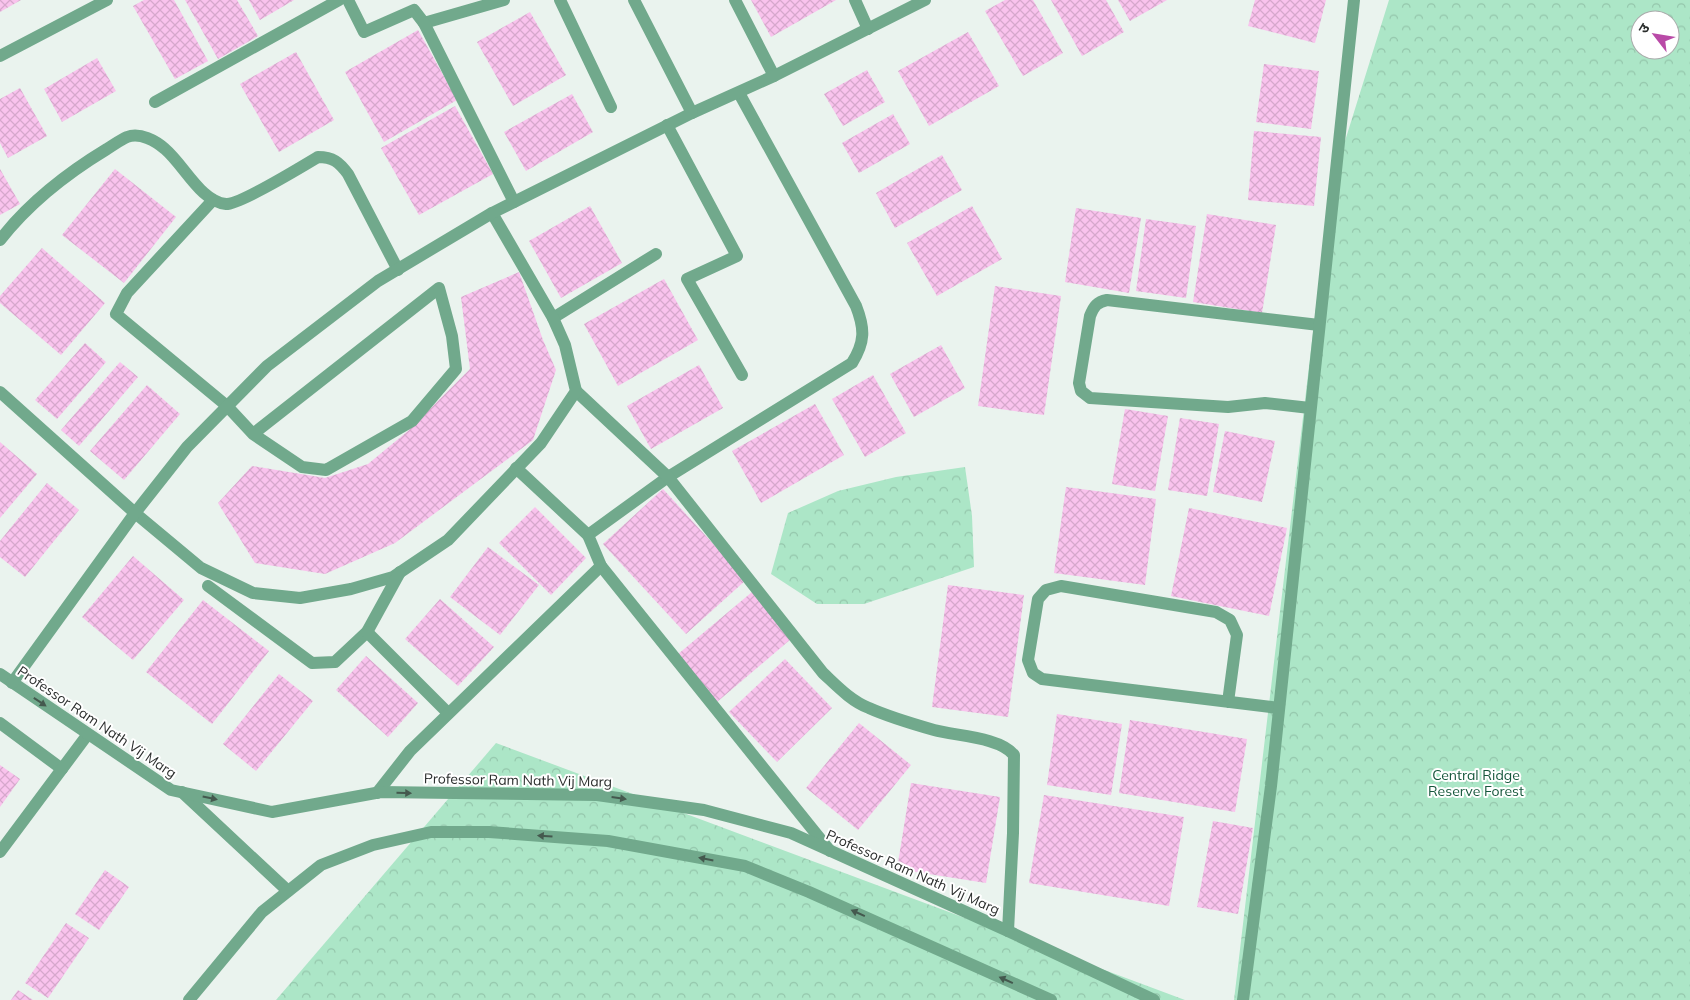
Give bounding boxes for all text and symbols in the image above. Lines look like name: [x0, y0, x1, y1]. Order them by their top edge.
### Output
north arrow: [1630, 10, 1680, 60]
text: उ: [1634, 19, 1654, 36]
street label: Professor Ram Nath Vij Marg: [14, 662, 180, 782]
one-way arrow: [34, 697, 47, 707]
park label: Central Ridge Reserve Forest: [1428, 766, 1524, 800]
street label: Professor Ram Nath Vij Marg: [424, 769, 612, 791]
one-way arrow: [396, 789, 412, 797]
one-way arrow: [611, 794, 627, 802]
one-way arrow: [202, 795, 218, 803]
street label: Professor Ram Nath Vij Marg: [823, 825, 1003, 919]
one-way arrow: [537, 832, 553, 840]
one-way arrow: [697, 854, 713, 862]
one-way arrow: [851, 909, 865, 917]
one-way arrow: [999, 976, 1013, 984]

